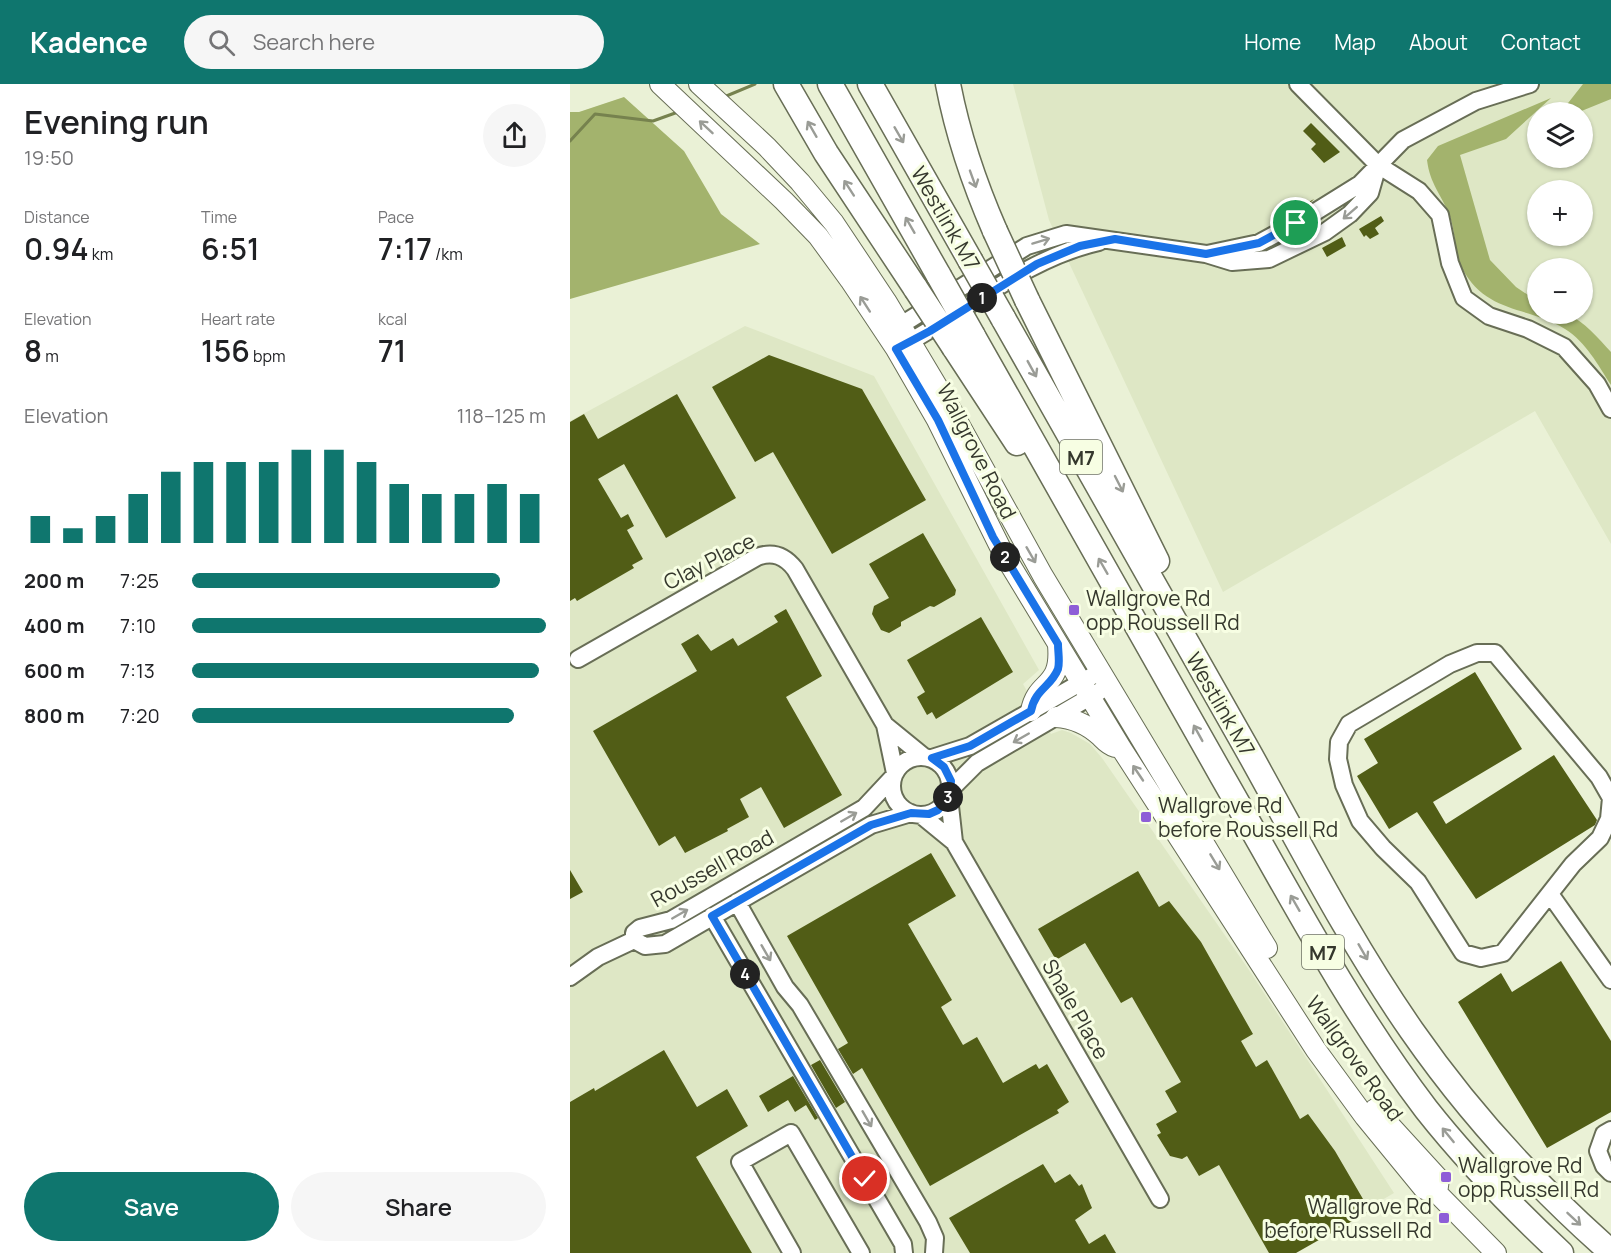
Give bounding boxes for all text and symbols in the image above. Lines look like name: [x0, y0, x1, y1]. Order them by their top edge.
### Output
search box: [184, 15, 604, 69]
text: Kadence: [30, 23, 148, 61]
icon: search: [205, 26, 238, 59]
text: Search here: [253, 27, 375, 57]
text: Home: [1244, 28, 1301, 56]
text: Map: [1334, 28, 1376, 56]
text: About: [1409, 28, 1468, 56]
text: Contact: [1501, 28, 1581, 56]
text: Evening run: [24, 99, 209, 144]
map controls: [1527, 102, 1593, 324]
button: layers: [1527, 102, 1593, 168]
button: share: [483, 104, 546, 167]
one-way arrow: [699, 120, 714, 134]
one-way arrow: [806, 121, 818, 138]
one-way arrow: [893, 126, 905, 143]
text: 19:50: [24, 144, 74, 171]
street label: Westlink M7: [905, 161, 987, 275]
one-way arrow: [969, 169, 980, 188]
one-way arrow: [843, 180, 855, 197]
button: +: [1527, 180, 1593, 246]
pin: [1270, 197, 1321, 248]
text: Distance: [24, 206, 90, 228]
text: Time: [201, 206, 237, 228]
text: Pace: [378, 206, 414, 228]
icon: arrive: [1279, 206, 1312, 239]
one-way arrow: [1342, 206, 1357, 220]
one-way arrow: [904, 217, 916, 234]
text: 0.94: [24, 228, 89, 269]
text: 6:51: [201, 228, 260, 269]
text: 7:17: [378, 228, 432, 269]
one-way arrow: [1031, 235, 1050, 246]
text: km: [89, 243, 113, 265]
text: /km: [432, 243, 463, 265]
button: −: [1527, 258, 1593, 324]
pin: 1: [967, 283, 997, 313]
text: 1: [978, 287, 986, 309]
one-way arrow: [859, 296, 871, 313]
text: Elevation: [24, 308, 92, 330]
text: Heart rate: [201, 308, 275, 330]
text: kcal: [378, 308, 407, 330]
text: 8: [24, 330, 42, 371]
text: 156: [201, 330, 250, 371]
text: 71: [378, 330, 406, 371]
text: m: [42, 345, 59, 367]
text: bpm: [250, 345, 286, 367]
one-way arrow: [1026, 361, 1038, 378]
street label: Wallgrove Road: [931, 379, 1023, 523]
text: Elevation: [24, 402, 108, 429]
text: 118–125 m: [457, 402, 546, 429]
road number: M7: [1060, 440, 1102, 474]
one-way arrow: [1113, 475, 1125, 493]
street label: Clay Place: [659, 526, 759, 596]
pin: 2: [990, 542, 1020, 572]
one-way arrow: [1026, 545, 1037, 563]
text: 2: [1000, 546, 1010, 568]
one-way arrow: [1097, 557, 1108, 575]
text: 200 m: [24, 567, 84, 594]
text: 7:25: [120, 567, 159, 594]
place label: Wallgrove Rd opp Roussell Rd: [1086, 584, 1240, 636]
marker: Wallgrove Rd opp Roussell Rd: [1067, 603, 1081, 617]
text: 400 m: [24, 612, 84, 639]
text: 7:10: [120, 612, 156, 639]
street label: Westlink M7: [1180, 647, 1262, 761]
text: 600 m: [24, 657, 85, 684]
text: 7:13: [120, 657, 155, 684]
text: 800 m: [24, 702, 85, 729]
text: 7:20: [120, 702, 160, 729]
one-way arrow: [1192, 725, 1203, 743]
one-way arrow: [1013, 732, 1030, 744]
one-way arrow: [1131, 765, 1143, 782]
pin: 3: [933, 782, 963, 812]
text: 3: [943, 786, 953, 808]
place label: Wallgrove Rd before Roussell Rd: [1158, 791, 1338, 843]
one-way arrow: [840, 810, 857, 822]
marker: Wallgrove Rd before Roussell Rd: [1139, 810, 1153, 824]
street label: Roussell Road: [646, 823, 778, 913]
one-way arrow: [1210, 853, 1222, 870]
one-way arrow: [1288, 895, 1300, 912]
one-way arrow: [672, 908, 689, 920]
road number: M7: [1302, 935, 1344, 969]
one-way arrow: [1357, 943, 1369, 960]
one-way arrow: [760, 944, 772, 961]
street label: Shale Place: [1036, 954, 1116, 1064]
pin: 4: [730, 959, 760, 989]
text: 4: [740, 963, 750, 985]
street label: Wallgrove Road: [1300, 990, 1410, 1126]
one-way arrow: [862, 1110, 874, 1127]
one-way arrow: [1442, 1127, 1455, 1143]
place label: Wallgrove Rd opp Russell Rd: [1458, 1151, 1599, 1203]
pin: [839, 1153, 890, 1204]
icon: check: [848, 1162, 881, 1195]
marker: Wallgrove Rd opp Russell Rd: [1439, 1170, 1453, 1184]
button: Save: [24, 1172, 279, 1241]
button: Share: [291, 1172, 546, 1241]
place label: Wallgrove Rd before Russell Rd: [1264, 1192, 1432, 1244]
marker: Wallgrove Rd before Russell Rd: [1437, 1211, 1451, 1225]
one-way arrow: [1566, 1212, 1581, 1226]

